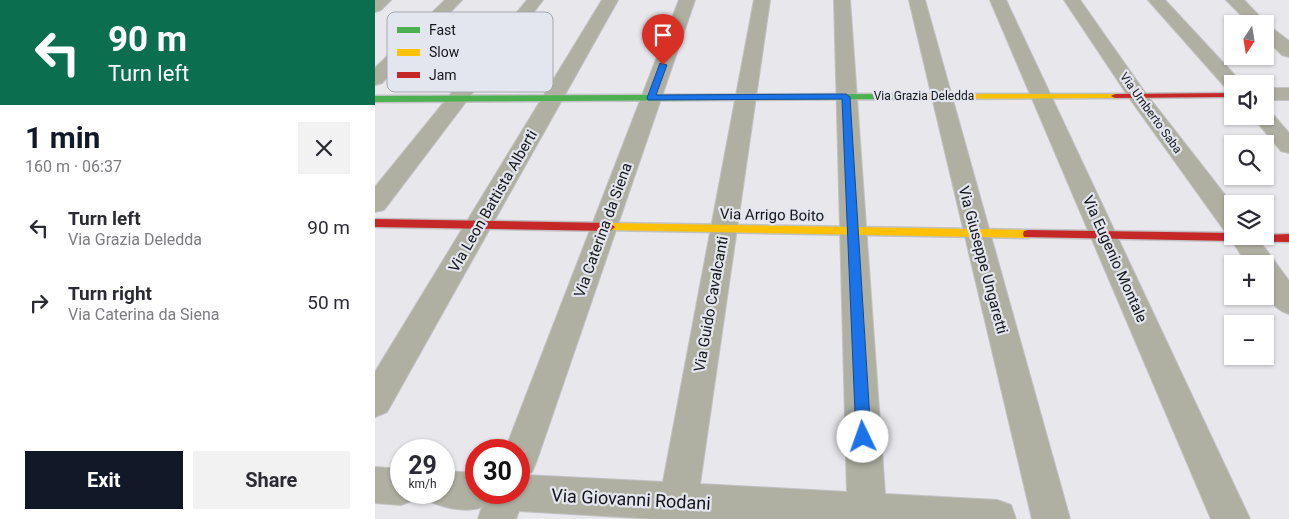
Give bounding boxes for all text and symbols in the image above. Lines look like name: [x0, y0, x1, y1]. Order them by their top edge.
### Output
legend: [387, 12, 553, 92]
pin: [642, 14, 684, 65]
north arrow: [1224, 15, 1274, 65]
map controls: [1224, 15, 1274, 365]
text: 90 m: [108, 19, 187, 60]
icon: left: [25, 20, 90, 85]
icon: arrive: [649, 21, 677, 49]
text: Fast: [429, 22, 456, 38]
text: Slow: [429, 44, 460, 60]
text: Turn left: [108, 61, 189, 86]
text: Jam: [429, 67, 457, 83]
street label: Via Umberto Saba: [1117, 70, 1185, 156]
button: sound: [1224, 75, 1274, 125]
street label: Via Grazia Deledda: [874, 89, 974, 103]
text: 1 min: [25, 120, 100, 155]
button: close: [298, 122, 350, 174]
street label: Via Leon Battista Alberti: [445, 127, 541, 275]
button: search: [1224, 135, 1274, 185]
text: 160 m · 06:37: [25, 157, 122, 176]
street label: Via Caterina da Siena: [570, 160, 636, 300]
street label: Via Giuseppe Ungaretti: [955, 184, 1011, 336]
street label: Via Eugenio Montale: [1079, 193, 1151, 325]
button: layers: [1224, 195, 1274, 245]
street label: Via Arrigo Boito: [720, 205, 824, 225]
text: Turn left: [68, 207, 141, 230]
icon: left: [25, 214, 53, 242]
text: 90 m: [307, 216, 350, 239]
text: Via Grazia Deledda: [68, 230, 202, 249]
street label: Via Guido Cavalcanti: [690, 235, 732, 373]
button: +: [1224, 255, 1274, 305]
text: Turn right: [68, 282, 152, 305]
icon: right: [25, 289, 53, 317]
text: 50 m: [307, 291, 350, 314]
text: Via Caterina da Siena: [68, 305, 220, 324]
button: −: [1224, 315, 1274, 365]
position arrow: [836, 410, 888, 462]
speed limit sign: 30: [465, 439, 530, 504]
button: Exit: [25, 451, 183, 509]
button: Share: [193, 451, 350, 509]
text: 29: [408, 451, 437, 480]
text: km/h: [408, 477, 437, 491]
street label: Via Giovanni Rodani: [551, 484, 711, 514]

